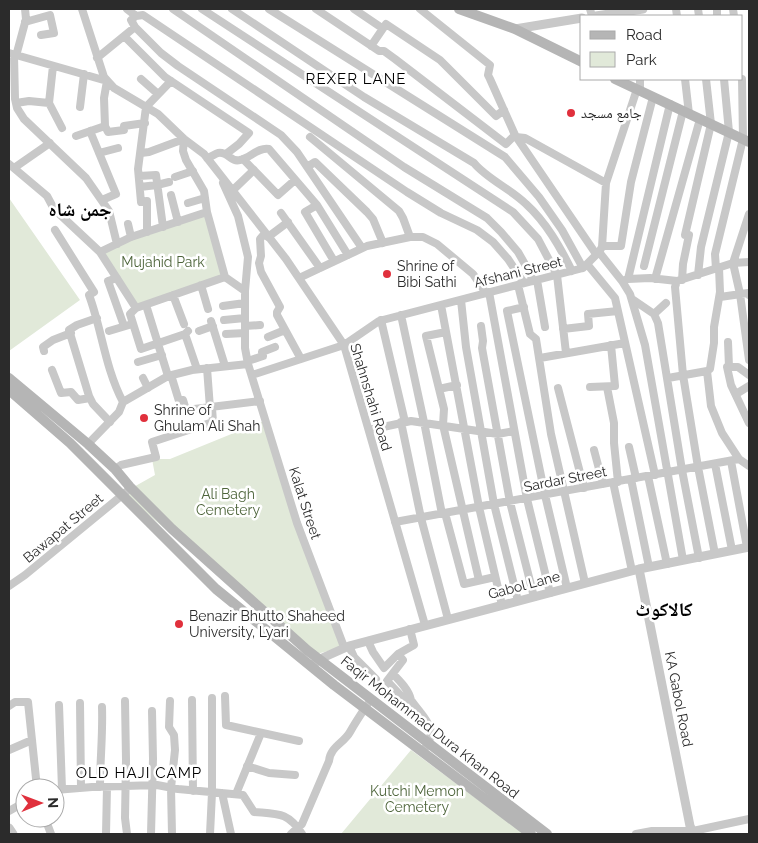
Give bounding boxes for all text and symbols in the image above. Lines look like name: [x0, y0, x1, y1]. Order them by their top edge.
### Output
legend: [580, 15, 743, 80]
text: Road: [626, 26, 662, 44]
text: Park: [626, 51, 657, 69]
district label: REXER LANE: [306, 70, 406, 88]
place label: جامع مسجد: [581, 105, 642, 123]
marker: جامع مسجد: [565, 107, 577, 119]
district label: جمن شاہ: [49, 198, 111, 221]
street label: Afshani Street: [472, 253, 564, 291]
park label: Mujahid Park: [121, 254, 205, 270]
place label: Shrine of Bibi Sathi: [397, 258, 457, 290]
marker: Shrine of Bibi Sathi: [381, 268, 393, 280]
street label: Shahnshahi Road: [347, 341, 395, 453]
place label: Shrine of Ghulam Ali Shah: [154, 402, 260, 434]
marker: Shrine of Ghulam Ali Shah: [138, 412, 150, 424]
street label: Sardar Street: [522, 463, 608, 495]
street label: Kalat Street: [286, 465, 324, 541]
park label: Ali Bagh Cemetery: [196, 486, 260, 518]
street label: Bawapat Street: [20, 490, 106, 566]
street label: Gabol Lane: [486, 568, 562, 602]
district label: کالاکوٹ: [635, 598, 693, 620]
place label: Benazir Bhutto Shaheed University, Lyari: [189, 608, 345, 640]
marker: Benazir Bhutto Shaheed University, Lyari: [173, 618, 185, 630]
street label: KA Gabol Road: [662, 650, 696, 748]
street label: Faqir Mohammad Dura Khan Road: [338, 653, 522, 801]
district label: OLD HAJI CAMP: [76, 764, 202, 782]
north arrow: [15, 778, 65, 828]
park label: Kutchi Memon Cemetery: [370, 783, 464, 815]
text: N: [45, 797, 61, 808]

